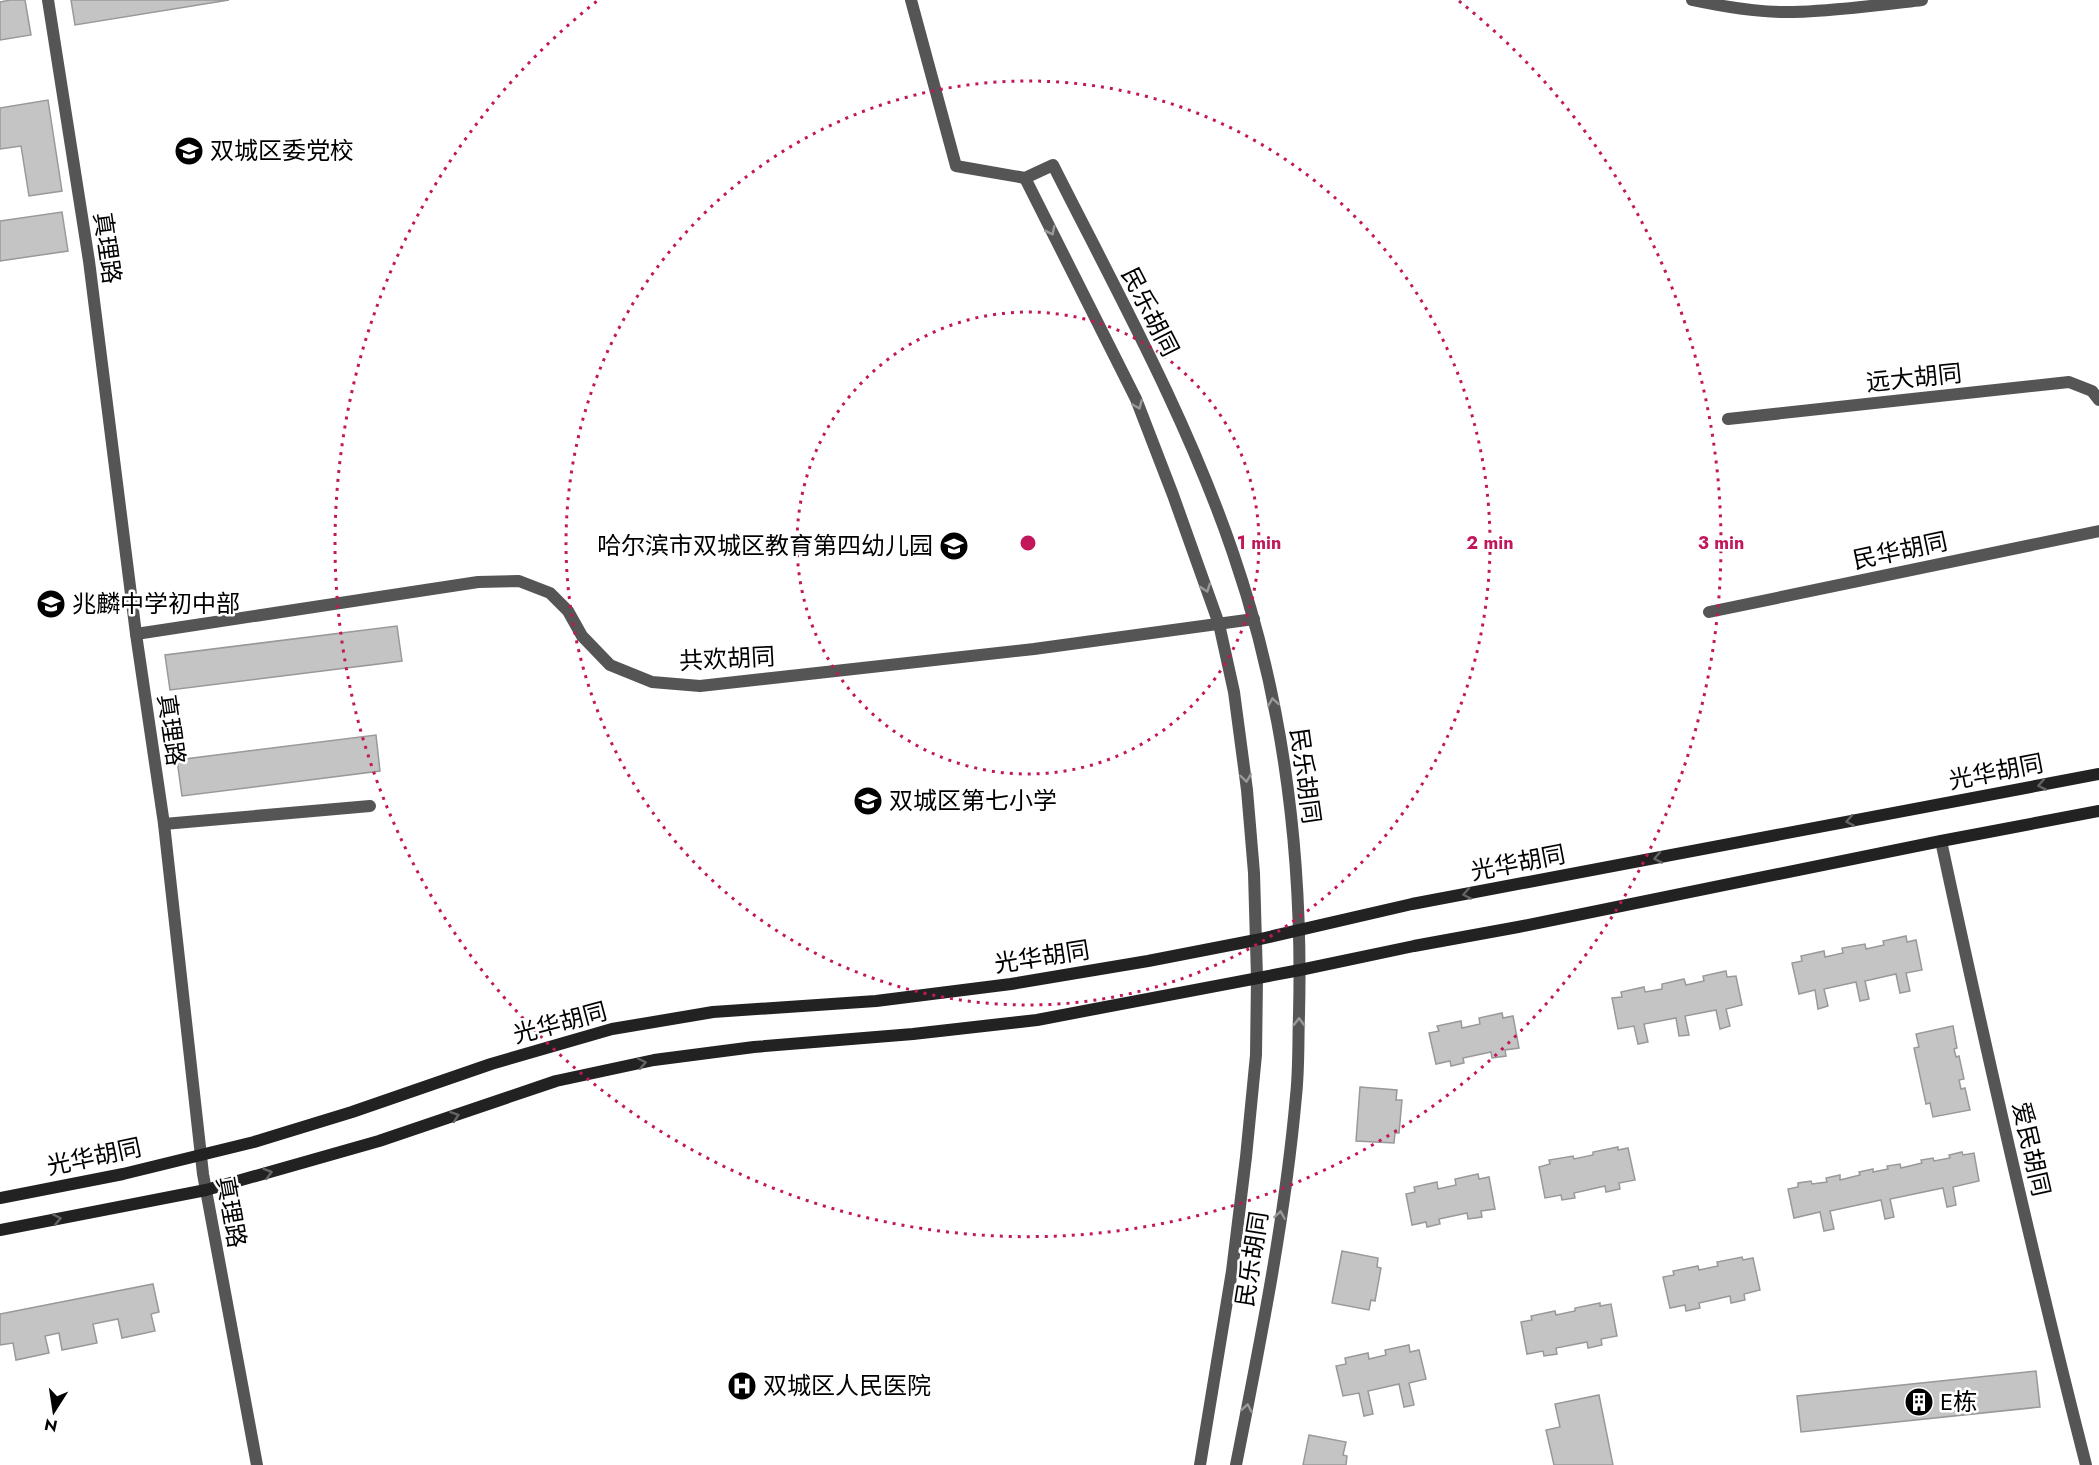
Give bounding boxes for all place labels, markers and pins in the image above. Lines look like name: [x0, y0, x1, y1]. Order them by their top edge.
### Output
place label: 双城区委党校: [210, 133, 354, 168]
school or university icon: 双城区委党校: [173, 135, 205, 167]
place label: 哈尔滨市双城区教育第四幼儿园: [597, 528, 933, 563]
school or university icon: 哈尔滨市双城区教育第四幼儿园: [938, 530, 970, 562]
centre of rings: [1018, 533, 1038, 553]
place label: 兆麟中学初中部: [72, 586, 240, 621]
school or university icon: 兆麟中学初中部: [35, 588, 67, 620]
place label: 双城区第七小学: [889, 783, 1057, 818]
school or university icon: 双城区第七小学: [852, 785, 884, 817]
place label: 双城区人民医院: [763, 1368, 931, 1403]
hospital icon: 双城区人民医院: [726, 1370, 758, 1402]
place label: E栋: [1940, 1384, 1977, 1419]
building icon: E栋: [1903, 1386, 1935, 1418]

